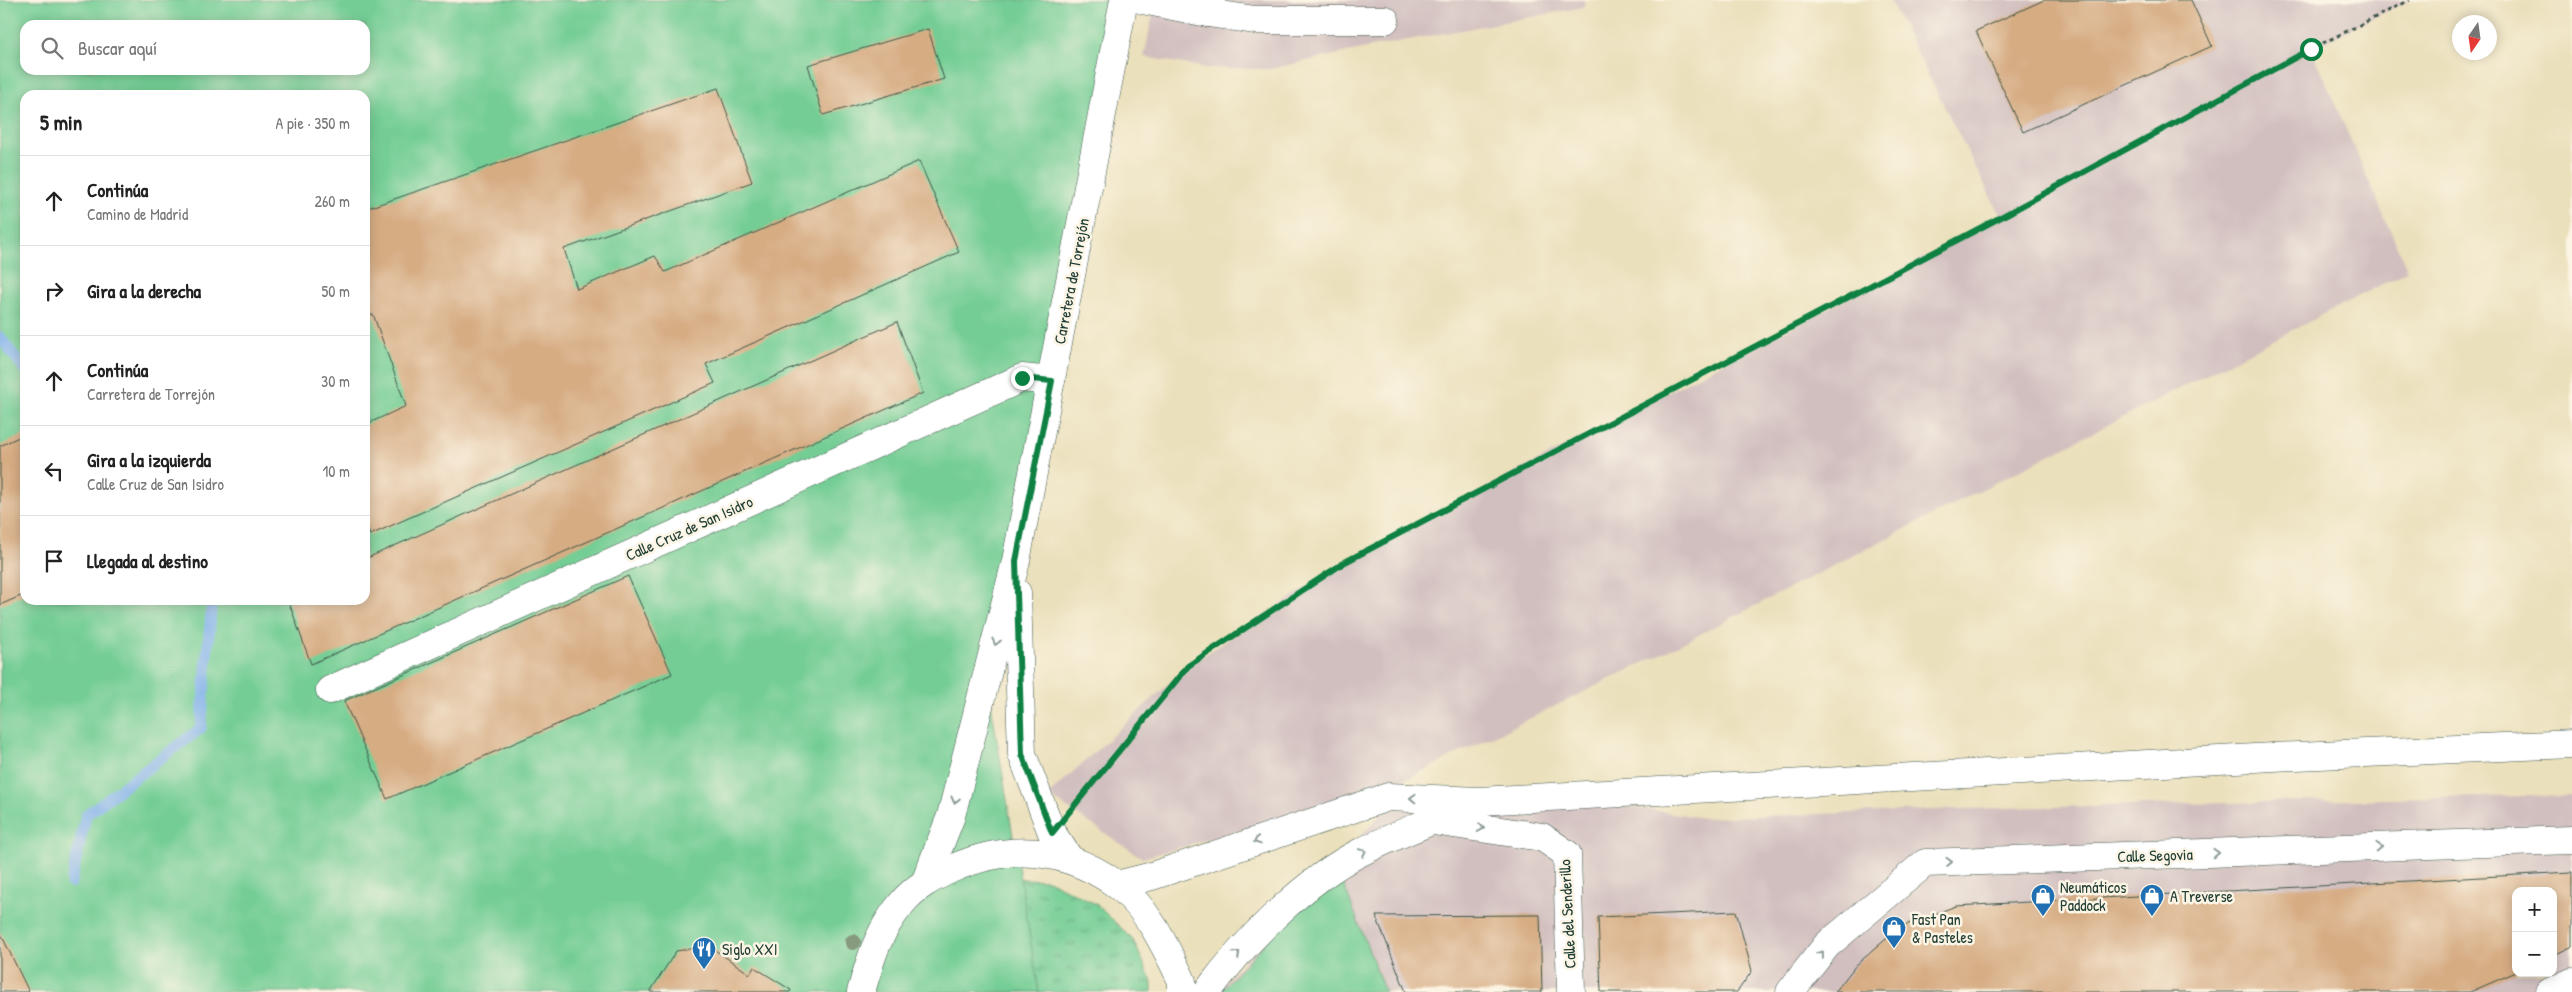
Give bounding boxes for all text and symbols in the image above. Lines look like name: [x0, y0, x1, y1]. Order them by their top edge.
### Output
north arrow: [2452, 15, 2497, 60]
search box: [20, 20, 370, 75]
icon: search: [38, 34, 66, 62]
text: Buscar aquí: [78, 35, 157, 61]
route start: [2300, 38, 2323, 61]
text: 5 min: [40, 108, 82, 137]
text: A pie · 350 m: [275, 112, 350, 134]
text: Continúa: [87, 177, 148, 203]
icon: ahead: [40, 187, 68, 215]
text: 260 m: [314, 190, 350, 212]
text: Camino de Madrid: [87, 203, 188, 225]
street label: Carretera de Torrejón: [1048, 216, 1094, 346]
icon: right: [40, 277, 68, 305]
text: Gira a la derecha: [87, 278, 201, 304]
text: 50 m: [322, 280, 350, 302]
text: Continúa: [87, 357, 148, 383]
icon: ahead: [40, 367, 68, 395]
route end: [1011, 367, 1034, 390]
text: 30 m: [321, 370, 350, 392]
text: Carretera de Torrejón: [87, 383, 215, 405]
text: Gira a la izquierda: [87, 447, 211, 473]
icon: left: [40, 457, 68, 485]
text: 10 m: [322, 460, 350, 482]
text: Calle Cruz de San Isidro: [87, 473, 224, 495]
street label: Calle Cruz de San Isidro: [622, 490, 757, 566]
icon: arrive: [40, 547, 68, 575]
text: Llegada al destino: [87, 548, 208, 574]
one-way arrow: [991, 638, 1001, 646]
one-way arrow: [1408, 793, 1416, 804]
one-way arrow: [950, 795, 961, 804]
one-way arrow: [1478, 822, 1486, 833]
one-way arrow: [1254, 835, 1262, 845]
one-way arrow: [2375, 842, 2383, 852]
street label: Calle Segovia: [2117, 843, 2193, 867]
one-way arrow: [2213, 847, 2221, 858]
one-way arrow: [1357, 848, 1366, 858]
one-way arrow: [1946, 857, 1953, 867]
street label: Calle del Senderillo: [1553, 858, 1581, 969]
place label: Neumáticos Paddock: [2060, 876, 2126, 916]
shop icon: Neumáticos Paddock: [2030, 883, 2056, 917]
shop icon: A Treverse: [2139, 883, 2165, 917]
place label: A Treverse: [2170, 885, 2234, 907]
map controls: [2512, 887, 2557, 977]
button: +: [2512, 887, 2557, 932]
place label: Fast Pan & Pasteles: [1911, 908, 1973, 948]
shop icon: Fast Pan & Pasteles: [1881, 915, 1907, 949]
button: −: [2512, 932, 2557, 977]
restaurant icon: Siglo XXI: [691, 936, 717, 970]
place label: Siglo XXI: [722, 938, 777, 960]
one-way arrow: [1232, 951, 1241, 960]
one-way arrow: [1815, 951, 1823, 960]

